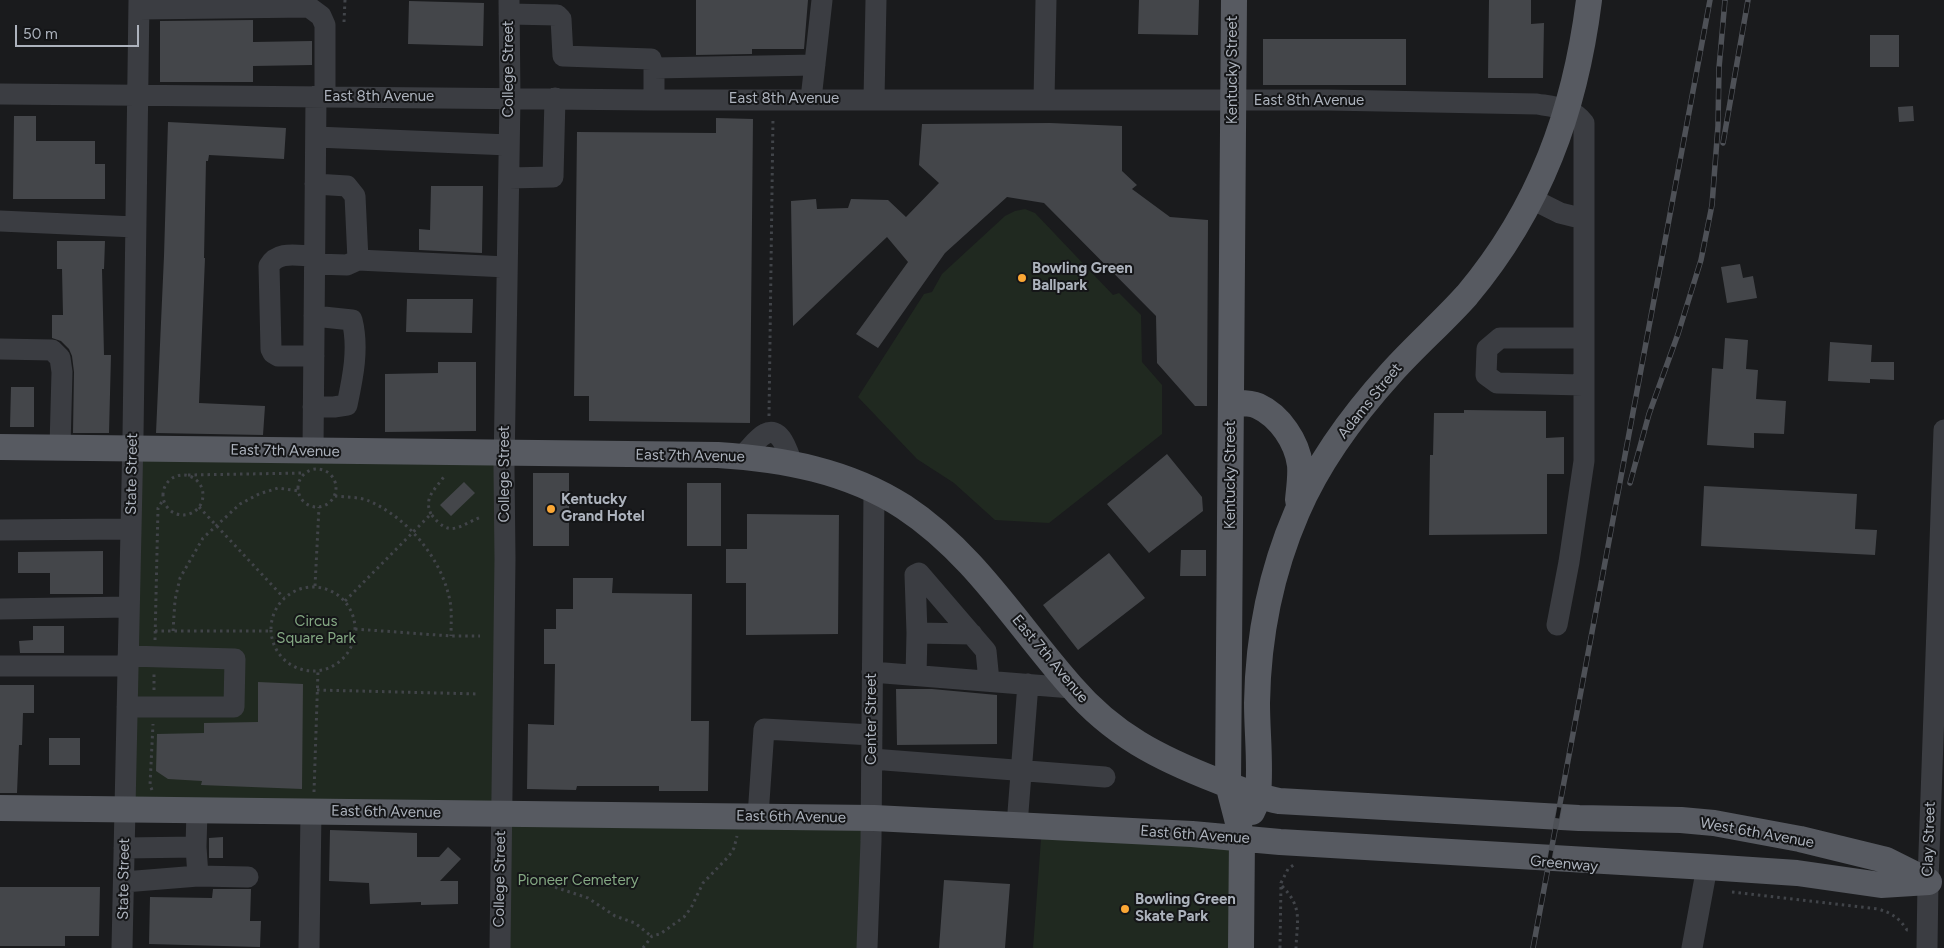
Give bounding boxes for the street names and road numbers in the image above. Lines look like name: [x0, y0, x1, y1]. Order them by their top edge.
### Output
street label: Kentucky Street: [1224, 16, 1242, 124]
street label: College Street: [500, 20, 518, 118]
street label: East 8th Avenue: [324, 88, 434, 106]
street label: East 8th Avenue: [729, 90, 839, 108]
street label: East 8th Avenue: [1254, 92, 1364, 110]
street label: Adams Street: [1334, 360, 1406, 442]
street label: Kentucky Street: [1222, 421, 1240, 529]
street label: College Street: [496, 425, 514, 523]
street label: State Street: [122, 433, 142, 515]
street label: East 7th Avenue: [230, 441, 340, 461]
street label: East 7th Avenue: [635, 446, 745, 466]
street label: East 7th Avenue: [1008, 611, 1092, 707]
street label: Center Street: [863, 673, 881, 765]
street label: Clay Street: [1919, 801, 1939, 877]
street label: East 6th Avenue: [331, 802, 441, 822]
street label: East 6th Avenue: [736, 807, 846, 827]
street label: West 6th Avenue: [1699, 814, 1815, 852]
street label: East 6th Avenue: [1140, 822, 1250, 848]
street label: College Street: [490, 830, 510, 928]
street label: State Street: [114, 838, 134, 920]
street label: Greenway: [1529, 852, 1599, 876]

